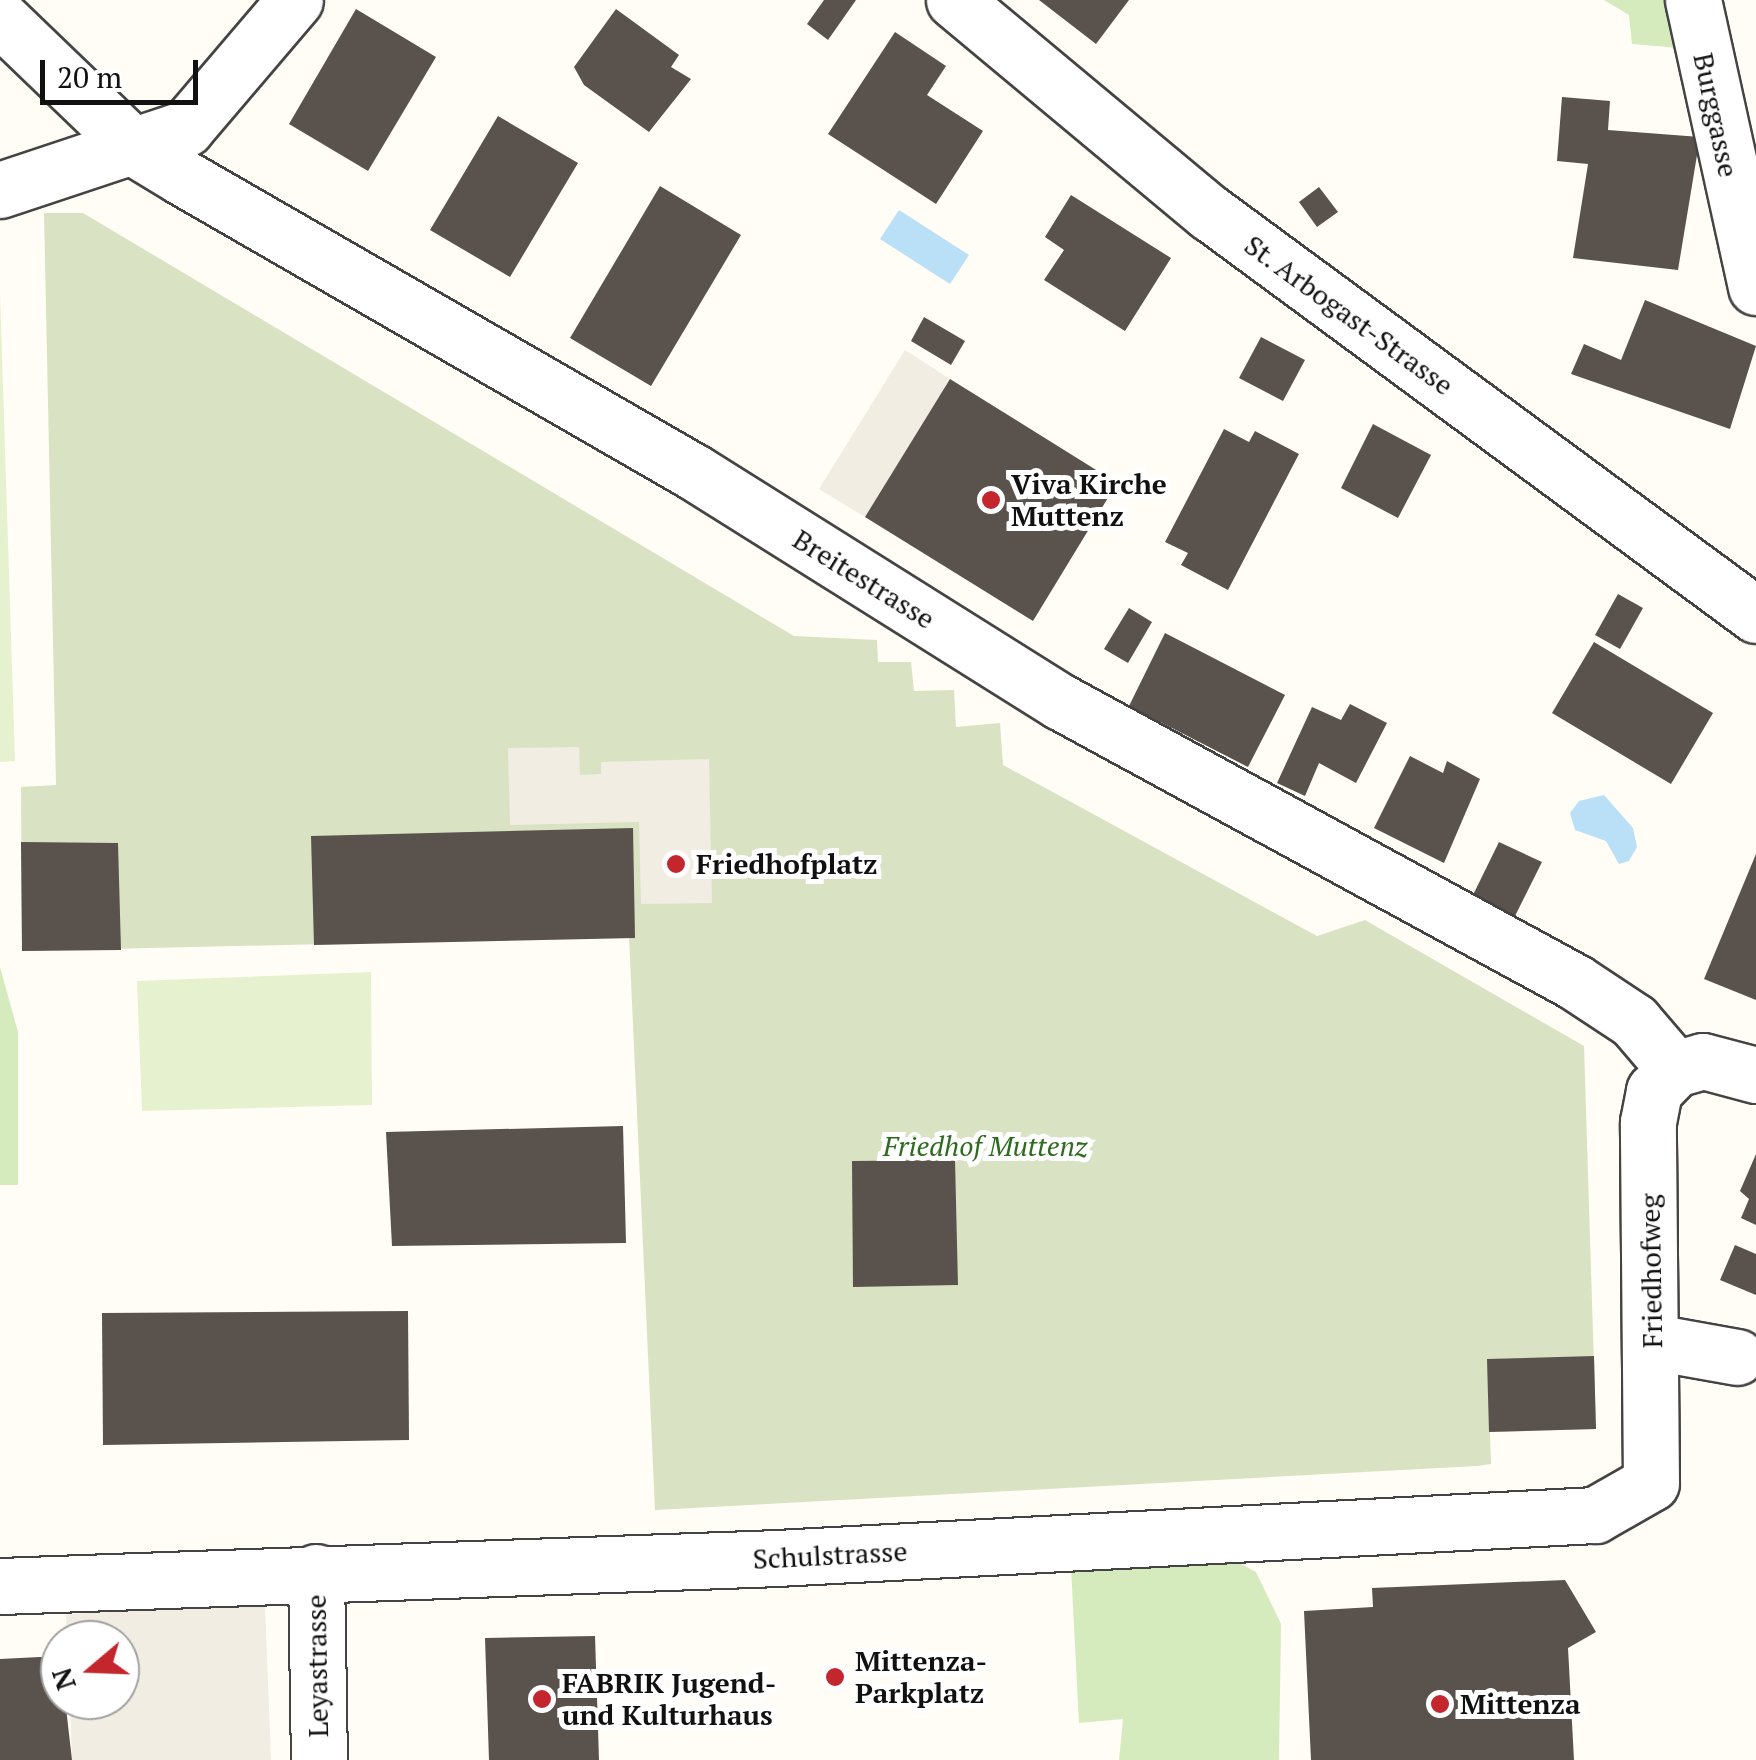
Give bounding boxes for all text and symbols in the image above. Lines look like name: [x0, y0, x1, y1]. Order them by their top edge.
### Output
scale bar: [45, 40, 202, 102]
street label: Burggasse: [1686, 50, 1746, 180]
text: 20 m: [57, 57, 122, 97]
street label: St. Arbogast-Strasse: [1237, 228, 1461, 402]
place label: Viva Kirche Muttenz: [1011, 467, 1167, 533]
marker: Viva Kirche Muttenz: [980, 489, 1002, 511]
street label: Breitestrasse: [787, 522, 941, 636]
place label: Friedhofplatz: [696, 847, 878, 881]
marker: Friedhofplatz: [665, 853, 687, 875]
park label: Friedhof Muttenz: [883, 1129, 1087, 1163]
street label: Friedhofweg: [1633, 1194, 1669, 1348]
street label: Schulstrasse: [752, 1534, 908, 1576]
street label: Leyastrasse: [299, 1594, 335, 1738]
north arrow: [40, 1620, 140, 1720]
place label: Mittenza- Parkplatz: [855, 1644, 987, 1710]
text: N: [42, 1663, 84, 1695]
place label: FABRIK Jugend- und Kulturhaus: [562, 1666, 776, 1732]
marker: Mittenza- Parkplatz: [824, 1666, 846, 1688]
place label: Mittenza: [1460, 1687, 1581, 1721]
marker: FABRIK Jugend- und Kulturhaus: [531, 1688, 553, 1710]
marker: Mittenza: [1429, 1693, 1451, 1715]

